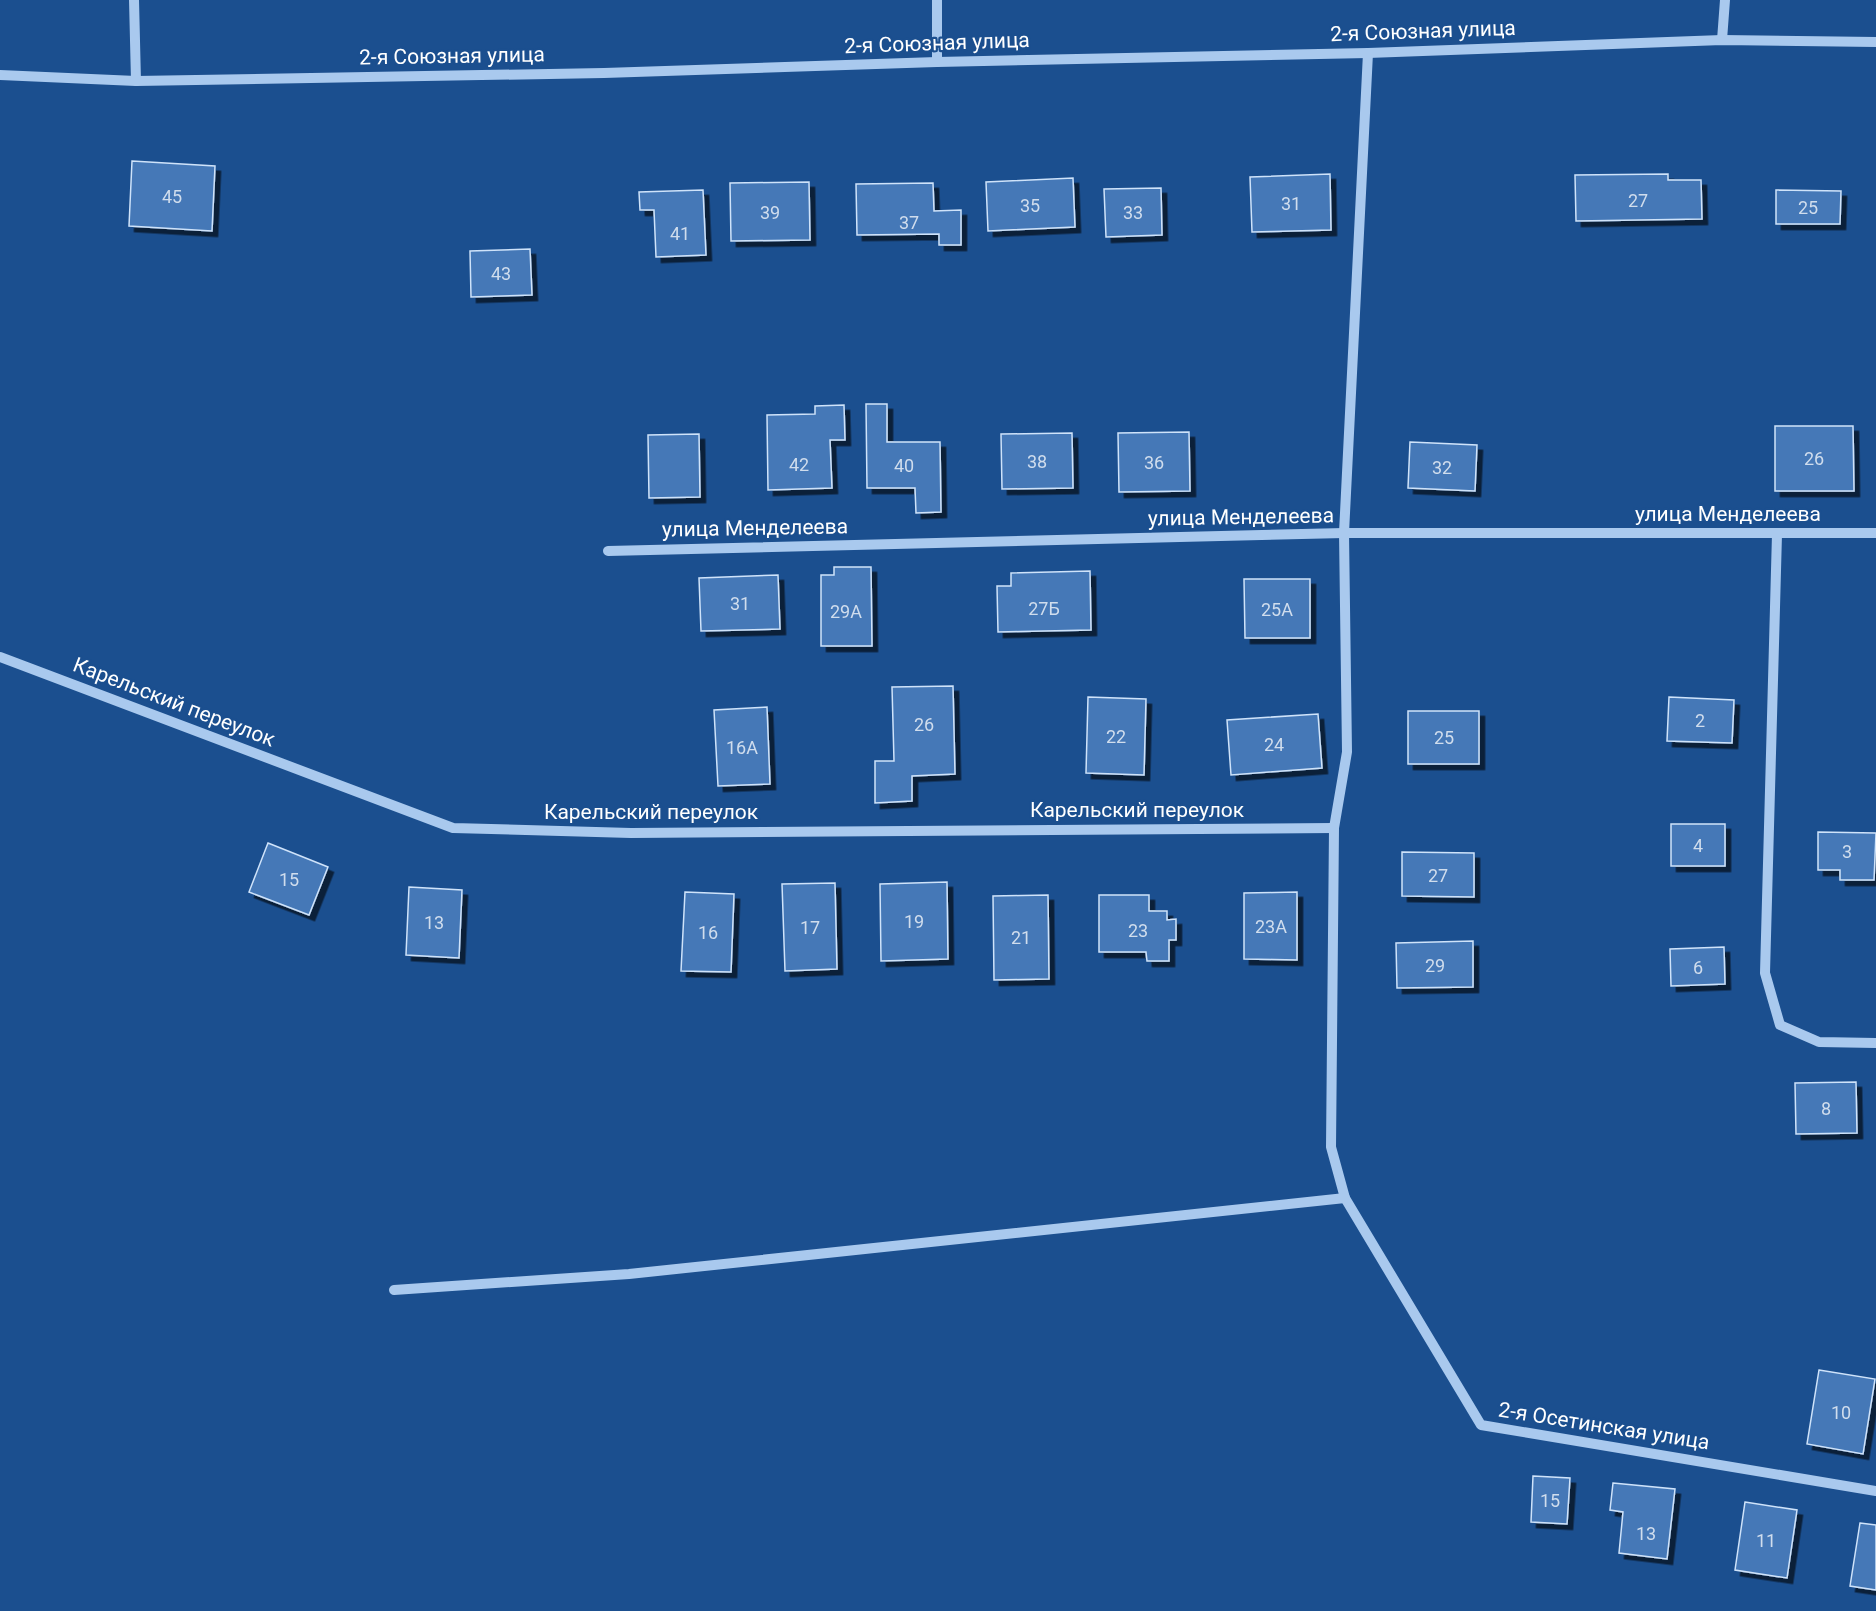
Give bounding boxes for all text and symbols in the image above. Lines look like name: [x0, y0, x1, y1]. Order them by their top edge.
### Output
street label: 2-я Союзная улица: [1330, 16, 1516, 46]
street label: 2-я Союзная улица: [844, 28, 1030, 58]
street label: 2-я Союзная улица: [359, 42, 545, 70]
house number: 45: [162, 186, 182, 207]
house number: 27: [1628, 190, 1648, 211]
house number: 31: [1281, 193, 1301, 214]
house number: 35: [1020, 195, 1040, 216]
house number: 25: [1798, 197, 1818, 218]
house number: 39: [760, 202, 780, 223]
house number: 33: [1123, 202, 1143, 223]
house number: 37: [899, 212, 919, 233]
house number: 41: [670, 223, 690, 244]
house number: 43: [491, 263, 511, 284]
house number: 26: [1804, 448, 1824, 469]
house number: 38: [1027, 451, 1047, 472]
house number: 36: [1144, 452, 1164, 473]
house number: 42: [789, 454, 809, 475]
house number: 40: [894, 455, 914, 476]
house number: 32: [1432, 457, 1452, 478]
street label: улица Менделеева: [1635, 502, 1821, 526]
street label: улица Менделеева: [1148, 503, 1334, 531]
street label: улица Менделеева: [662, 514, 848, 542]
house number: 31: [730, 593, 750, 614]
house number: 27Б: [1028, 598, 1060, 619]
house number: 25А: [1261, 599, 1293, 620]
house number: 29А: [830, 601, 862, 622]
street label: Карельский переулок: [70, 652, 279, 752]
house number: 2: [1695, 710, 1705, 731]
house number: 26: [914, 714, 934, 735]
house number: 22: [1106, 726, 1126, 747]
house number: 25: [1434, 727, 1454, 748]
house number: 24: [1264, 734, 1284, 755]
house number: 16А: [726, 737, 758, 758]
street label: Карельский переулок: [1030, 798, 1245, 822]
street label: Карельский переулок: [544, 800, 759, 824]
house number: 4: [1693, 835, 1703, 856]
house number: 3: [1842, 841, 1852, 862]
house number: 27: [1428, 865, 1448, 886]
house number: 15: [279, 869, 299, 890]
house number: 19: [904, 911, 924, 932]
house number: 13: [424, 912, 444, 933]
house number: 23А: [1255, 916, 1287, 937]
house number: 17: [800, 917, 820, 938]
house number: 23: [1128, 920, 1148, 941]
house number: 16: [698, 922, 718, 943]
house number: 21: [1011, 927, 1031, 948]
house number: 29: [1425, 955, 1445, 976]
house number: 6: [1693, 957, 1703, 978]
house number: 8: [1821, 1098, 1831, 1119]
street label: 2-я Осетинская улица: [1497, 1397, 1711, 1455]
house number: 10: [1831, 1402, 1851, 1423]
house number: 15: [1540, 1490, 1560, 1511]
house number: 13: [1636, 1523, 1656, 1544]
house number: 11: [1756, 1530, 1776, 1551]

